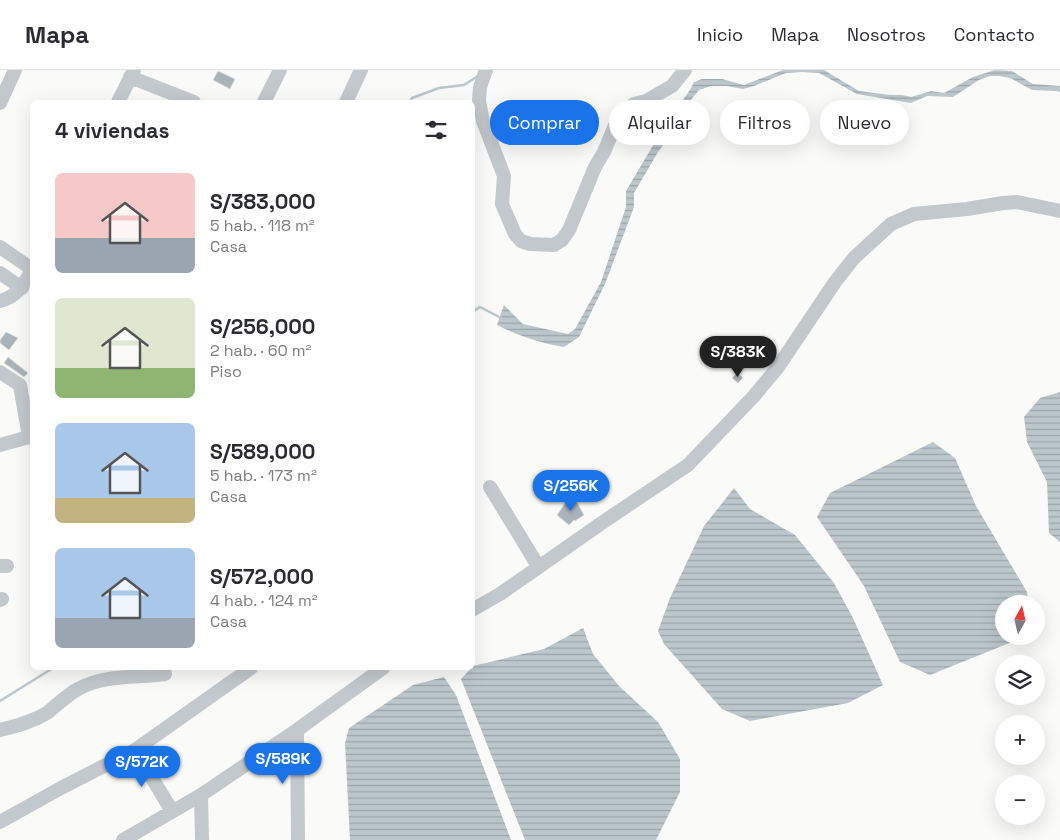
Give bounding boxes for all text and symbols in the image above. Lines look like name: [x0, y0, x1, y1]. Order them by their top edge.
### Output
text: Mapa: [25, 19, 89, 50]
text: Inicio: [697, 23, 743, 46]
text: Mapa: [771, 23, 819, 46]
text: Nosotros: [847, 23, 926, 46]
text: Contacto: [954, 23, 1035, 46]
chip: Comprar: [490, 100, 599, 145]
chip: Alquilar: [609, 100, 710, 145]
chip: Filtros: [720, 100, 810, 145]
chip: Nuevo: [820, 100, 909, 145]
icon: filters: [422, 116, 450, 144]
text: 4 viviendas: [55, 117, 169, 144]
text: S/383,000: [210, 188, 316, 215]
icon: home: [95, 193, 155, 253]
text: 5 hab. · 118 m²: [210, 215, 315, 236]
text: Casa: [210, 236, 247, 257]
text: S/256,000: [210, 313, 315, 340]
icon: home: [95, 318, 155, 378]
pin: S/383K: [697, 336, 779, 378]
text: 2 hab. · 60 m²: [210, 340, 311, 361]
text: S/383K: [711, 341, 765, 362]
text: Piso: [210, 361, 242, 382]
text: S/589,000: [210, 438, 315, 465]
icon: home: [95, 443, 155, 503]
text: 5 hab. · 173 m²: [210, 465, 317, 486]
pin: S/256K: [530, 470, 612, 512]
text: S/256K: [544, 475, 598, 496]
text: Casa: [210, 486, 247, 507]
text: S/572,000: [210, 563, 314, 590]
icon: home: [95, 568, 155, 628]
text: 4 hab. · 124 m²: [210, 590, 318, 611]
north arrow: [995, 595, 1045, 645]
map controls: [995, 595, 1045, 825]
text: Casa: [210, 611, 247, 632]
button: layers: [995, 655, 1045, 705]
button: +: [995, 715, 1045, 765]
pin: S/589K: [242, 742, 324, 785]
pin: S/572K: [101, 746, 183, 788]
text: S/589K: [256, 748, 310, 769]
text: S/572K: [115, 751, 169, 772]
button: −: [995, 775, 1045, 825]

